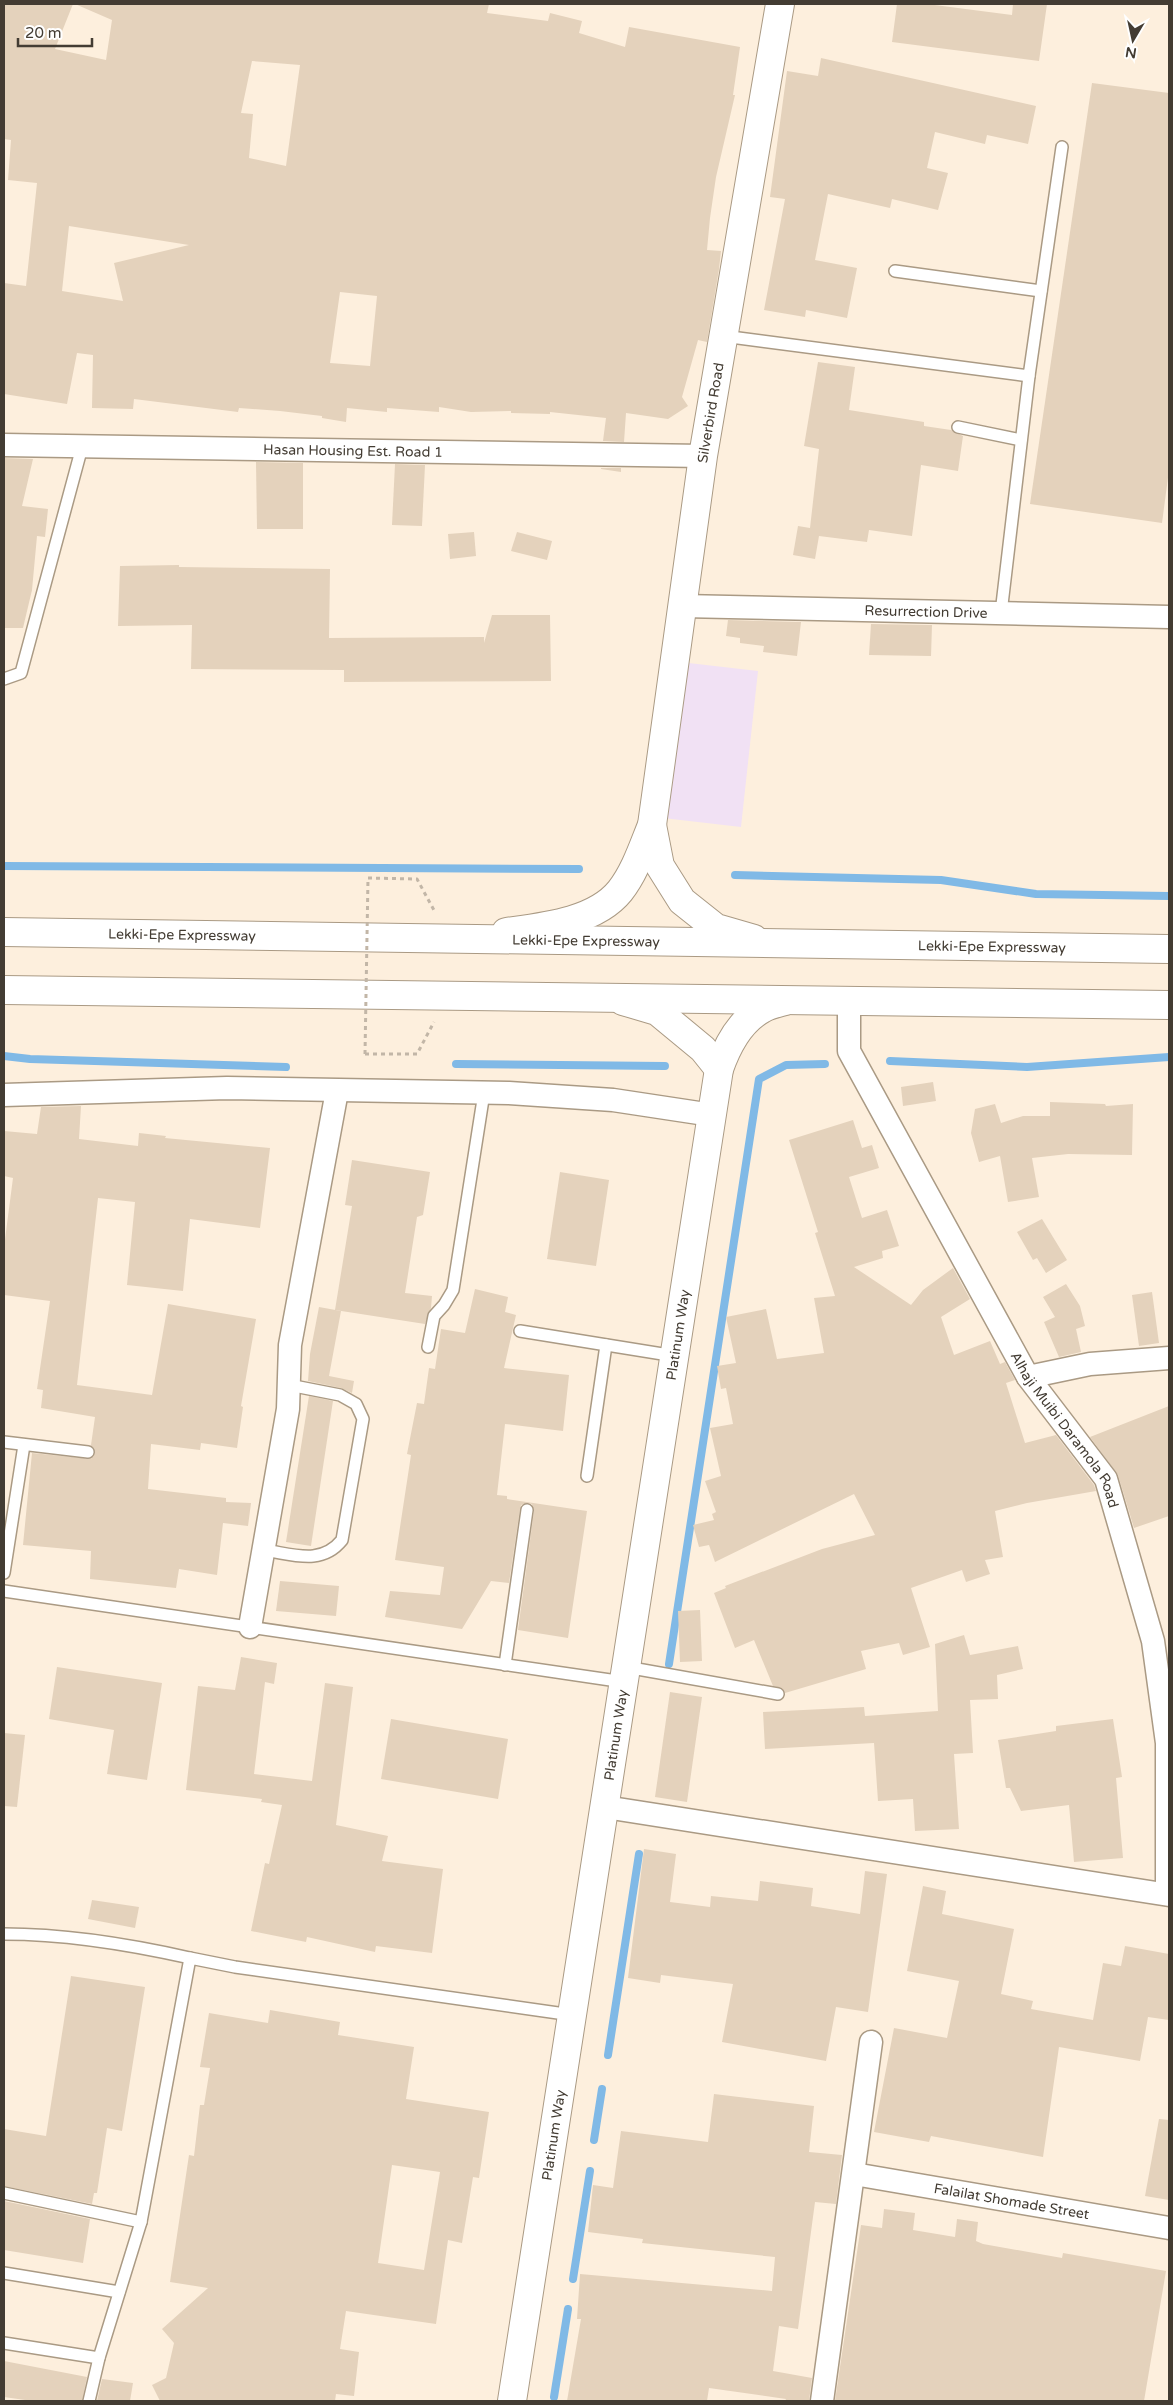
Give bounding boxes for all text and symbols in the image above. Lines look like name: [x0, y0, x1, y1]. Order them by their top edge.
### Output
scale bar: [18, 15, 91, 47]
north arrow: [1108, 15, 1158, 65]
text: 20 m: [25, 24, 62, 42]
text: N: [1124, 43, 1138, 62]
street label: Silverbird Road: [694, 361, 727, 464]
street label: Hasan Housing Est. Road 1: [263, 441, 443, 460]
street label: Resurrection Drive: [864, 602, 988, 621]
street label: Lekki-Epe Expressway: [108, 925, 257, 944]
street label: Lekki-Epe Expressway: [512, 931, 660, 950]
street label: Lekki-Epe Expressway: [918, 937, 1066, 956]
street label: Platinum Way: [662, 1288, 693, 1381]
street label: Alhaji Muibi Daramola Road: [1007, 1349, 1122, 1510]
street label: Platinum Way: [600, 1688, 631, 1782]
street label: Platinum Way: [538, 2088, 569, 2182]
street label: Falailat Shomade Street: [933, 2179, 1091, 2223]

